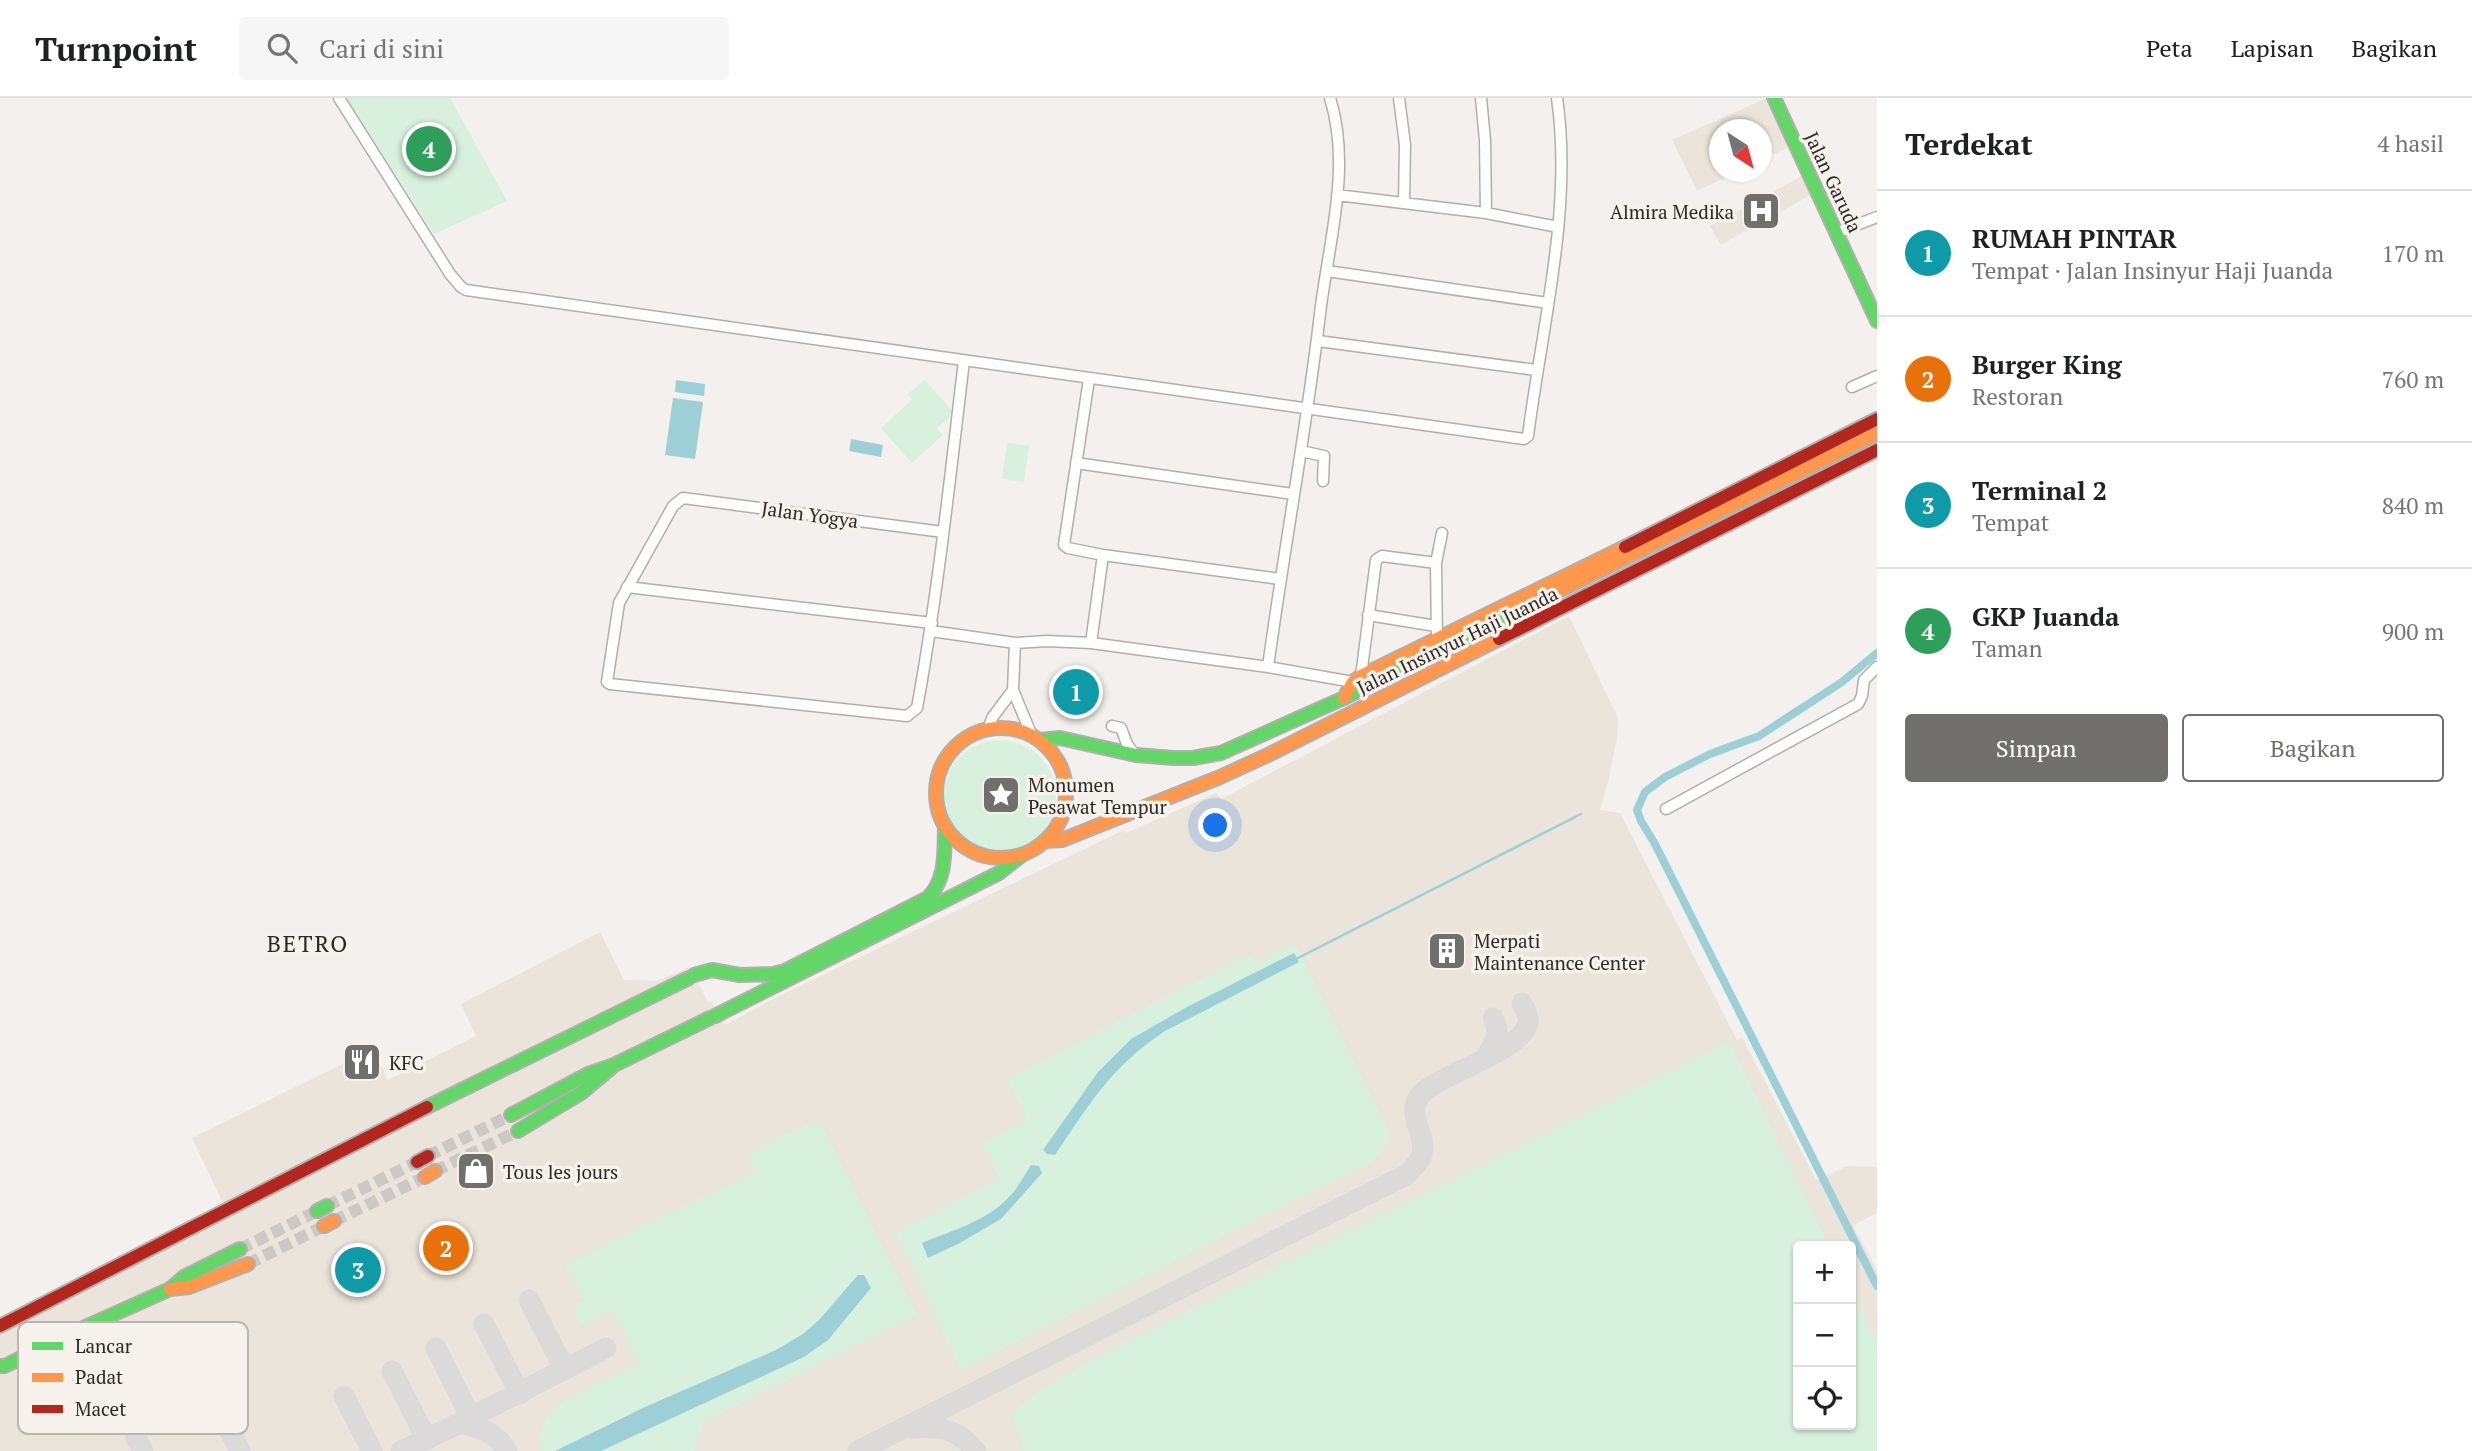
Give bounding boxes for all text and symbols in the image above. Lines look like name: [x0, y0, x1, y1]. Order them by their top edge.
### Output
search box: [239, 17, 729, 80]
text: Turnpoint: [35, 27, 197, 70]
icon: search: [263, 29, 301, 67]
text: Cari di sini: [319, 31, 444, 65]
text: Peta: [2146, 32, 2193, 64]
text: Lapisan: [2231, 32, 2314, 64]
text: Bagikan: [2352, 32, 2437, 64]
north arrow: [1709, 119, 1772, 182]
pin: 4: [406, 123, 452, 175]
text: Terdekat: [1905, 124, 2033, 164]
street label: Jalan Garuda: [1800, 128, 1868, 237]
text: 4 hasil: [2377, 128, 2444, 159]
hospital icon: Almira Medika: [1740, 190, 1782, 232]
place label: Almira Medika: [1610, 199, 1734, 224]
text: RUMAH PINTAR: [1972, 221, 2177, 255]
text: 1: [1922, 238, 1935, 269]
text: 170 m: [2382, 238, 2444, 269]
text: Tempat · Jalan Insinyur Haji Juanda: [1972, 255, 2333, 286]
text: Burger King: [1972, 347, 2122, 381]
text: 2: [1922, 364, 1935, 395]
text: 760 m: [2382, 364, 2444, 395]
text: Restoran: [1972, 381, 2063, 412]
text: Terminal 2: [1972, 473, 2107, 507]
text: 3: [1922, 490, 1935, 521]
text: 840 m: [2382, 490, 2444, 521]
street label: Jalan Yogya: [760, 495, 860, 533]
text: Tempat: [1972, 507, 2049, 538]
street label: Jalan Insinyur Haji Juanda: [1352, 580, 1562, 700]
text: GKP Juanda: [1972, 599, 2120, 633]
text: 4: [1922, 616, 1935, 647]
text: 900 m: [2382, 616, 2444, 647]
text: Taman: [1972, 633, 2042, 664]
pin: 1: [1053, 666, 1099, 718]
button: Simpan: [1905, 714, 2168, 782]
button: Bagikan: [2182, 714, 2444, 782]
place label: Monumen Pesawat Tempur: [1028, 772, 1167, 819]
place icon: Monumen Pesawat Tempur: [980, 774, 1022, 816]
your location: [1198, 808, 1232, 842]
district label: BETRO: [267, 928, 349, 959]
place label: Merpati Maintenance Center: [1474, 928, 1646, 975]
building icon: Merpati Maintenance Center: [1426, 930, 1468, 972]
restaurant icon: KFC: [341, 1041, 383, 1083]
place label: KFC: [389, 1050, 424, 1075]
shop icon: Tous les jours: [455, 1150, 497, 1192]
place label: Tous les jours: [503, 1159, 618, 1184]
pin: 2: [423, 1222, 469, 1274]
map controls: [1793, 1241, 1856, 1430]
button: +: [1793, 1241, 1856, 1304]
pin: 3: [335, 1244, 381, 1296]
button: −: [1793, 1304, 1856, 1367]
legend: [18, 1322, 248, 1434]
text: Lancar: [75, 1333, 133, 1358]
text: Padat: [75, 1364, 123, 1389]
button: locate: [1793, 1367, 1856, 1430]
text: Macet: [75, 1396, 126, 1421]

